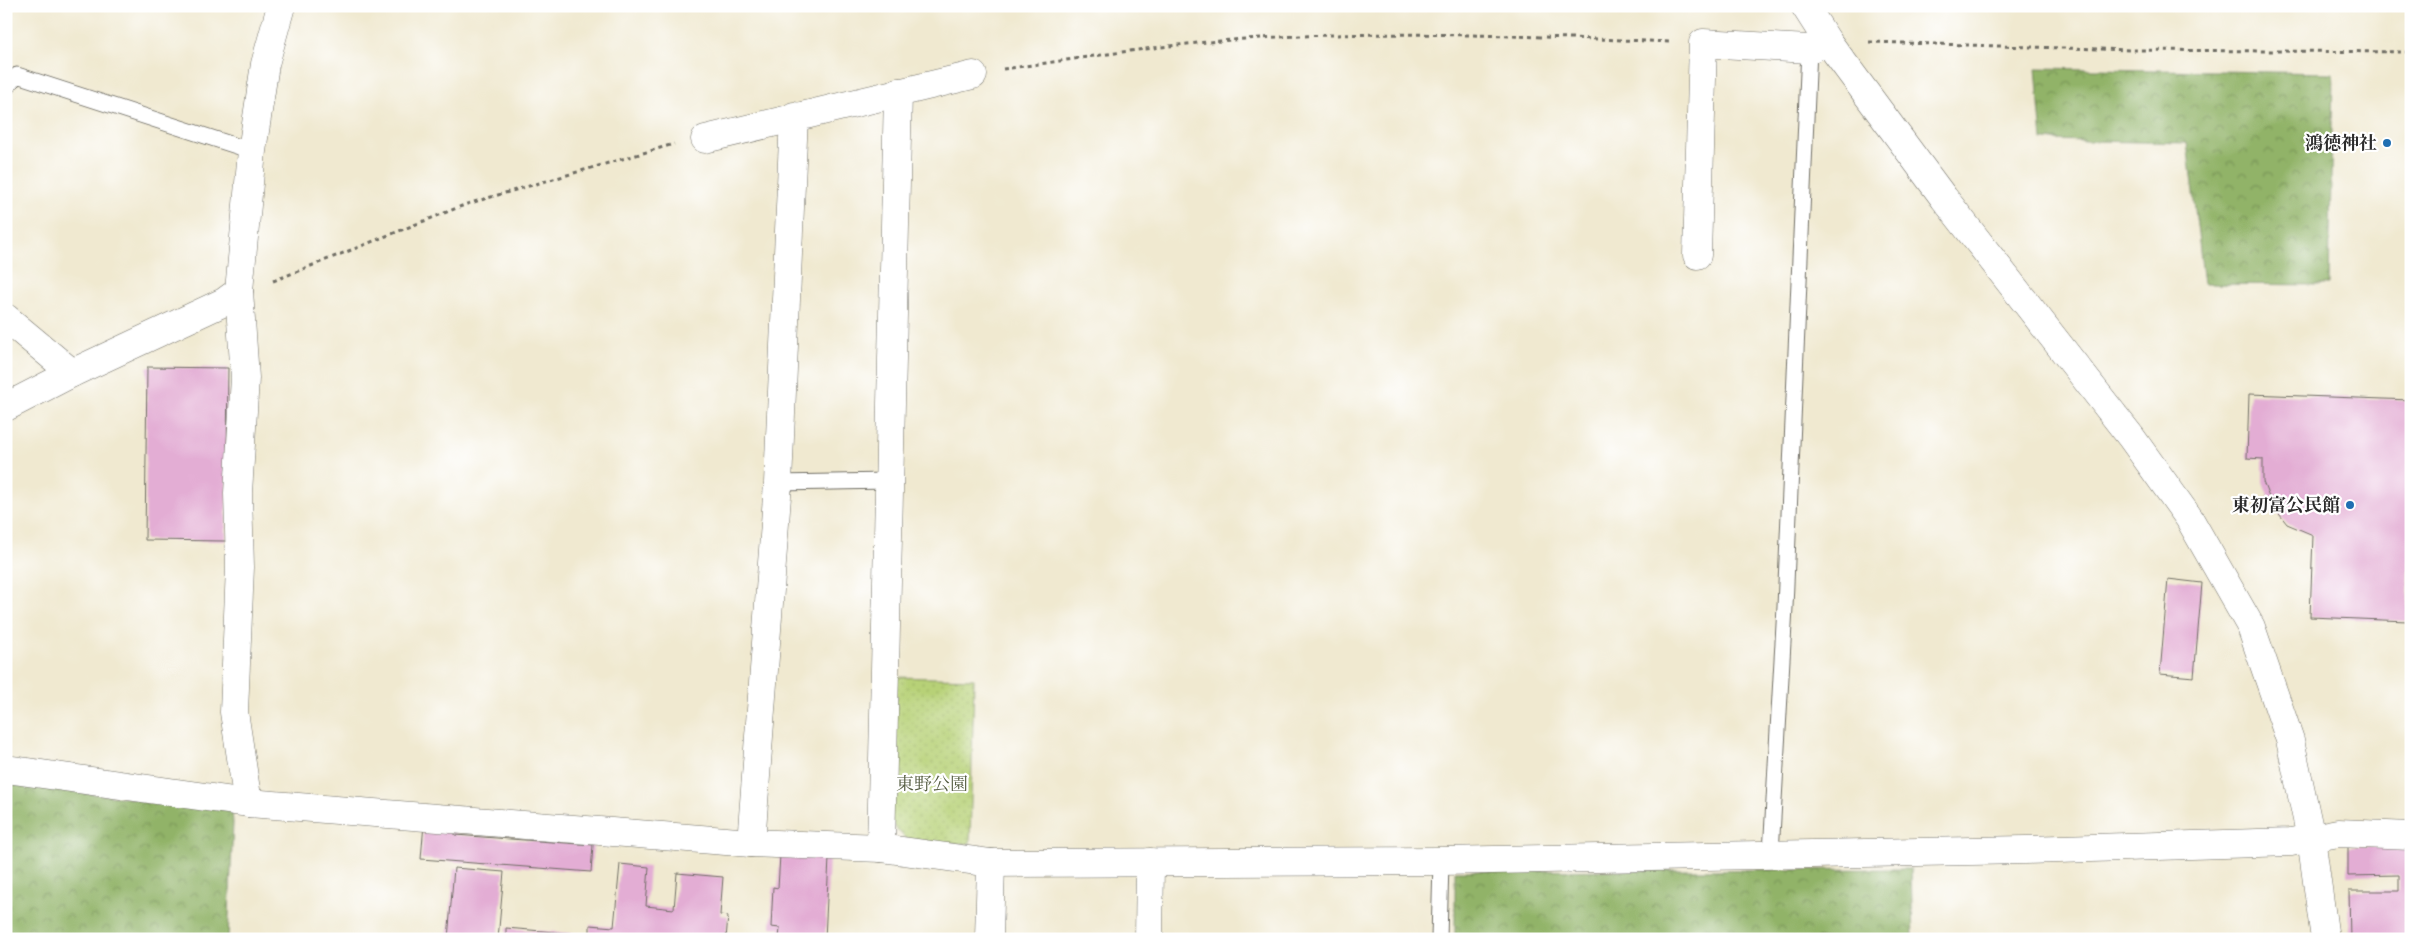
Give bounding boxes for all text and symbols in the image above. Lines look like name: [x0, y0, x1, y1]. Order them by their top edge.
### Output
place label: 鴻徳神社: [2305, 132, 2377, 155]
marker: 鴻徳神社: [2381, 137, 2393, 149]
place label: 東初富公民館: [2232, 494, 2340, 517]
marker: 東初富公民館: [2344, 499, 2356, 511]
park label: 東野公園: [896, 773, 968, 796]

